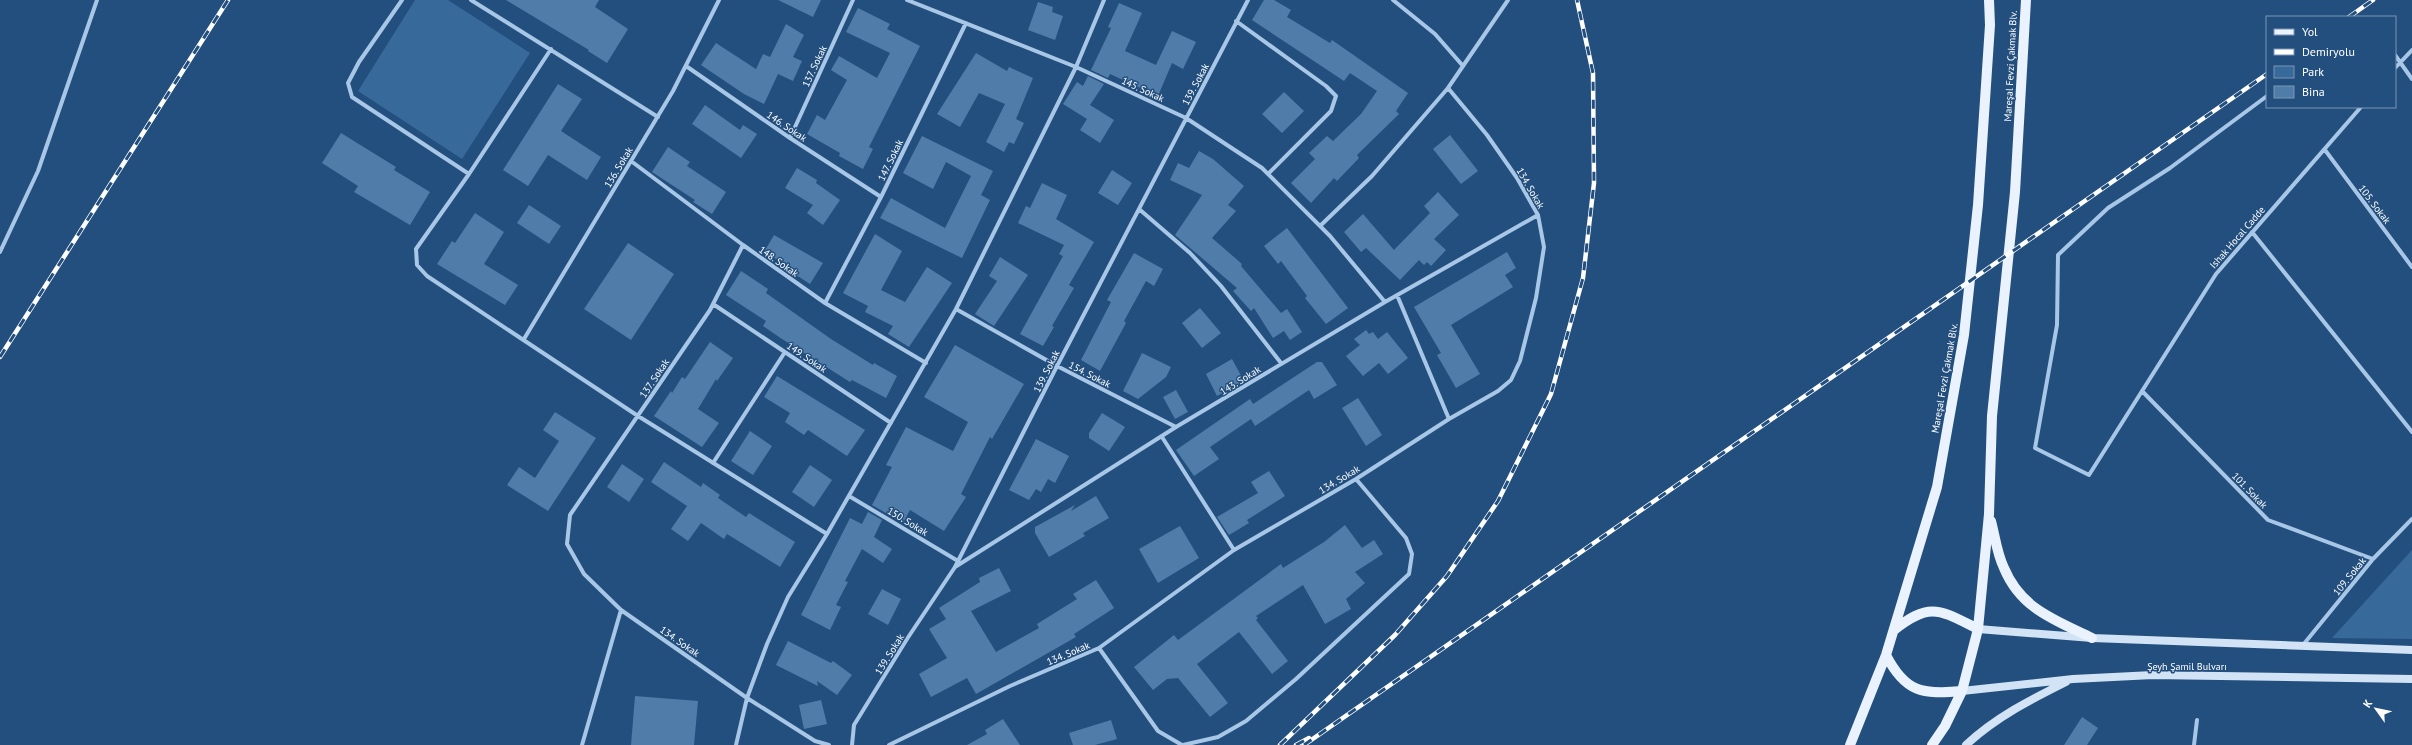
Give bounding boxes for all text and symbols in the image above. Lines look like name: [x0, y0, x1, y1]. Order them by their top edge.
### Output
street label: Mareşal Fevzi Çakmak Blv.: [2001, 10, 2020, 122]
legend: [2266, 16, 2396, 108]
text: Yol: [2302, 24, 2318, 39]
street label: 137. Sokak: [799, 43, 830, 89]
text: Demiryolu: [2302, 44, 2355, 59]
street label: 139. Sokak: [1179, 61, 1212, 107]
text: Park: [2302, 64, 2324, 79]
street label: 145. Sokak: [1119, 74, 1166, 105]
text: Bina: [2302, 84, 2325, 99]
street label: 146. Sokak: [764, 108, 809, 145]
street label: 147. Sokak: [875, 137, 906, 183]
street label: 136. Sokak: [601, 144, 636, 190]
street label: 134. Sokak: [1514, 165, 1548, 211]
street label: 105. Sokak: [2356, 182, 2394, 227]
street label: Ishak Hocal Cadde: [2207, 204, 2268, 271]
street label: 148. Sokak: [756, 243, 801, 280]
street label: Mareşal Fevzi Çakmak Blv.: [1928, 322, 1961, 434]
street label: 149. Sokak: [784, 339, 829, 376]
street label: 139. Sokak: [1030, 348, 1063, 394]
street label: 137. Sokak: [637, 356, 672, 400]
street label: 154. Sokak: [1067, 358, 1113, 391]
street label: 143. Sokak: [1217, 363, 1263, 398]
street label: 134. Sokak: [1316, 462, 1362, 497]
street label: 101. Sokak: [2229, 469, 2270, 511]
street label: 150. Sokak: [885, 504, 931, 539]
street label: 109. Sokak: [2330, 554, 2369, 598]
street label: 134. Sokak: [657, 623, 702, 660]
street label: 139. Sokak: [872, 631, 907, 677]
street label: 134. Sokak: [1045, 638, 1092, 668]
street label: Şeyh Şamil Bulvarı: [2147, 660, 2227, 673]
north arrow: [2356, 689, 2396, 729]
text: K: [2360, 697, 2375, 710]

